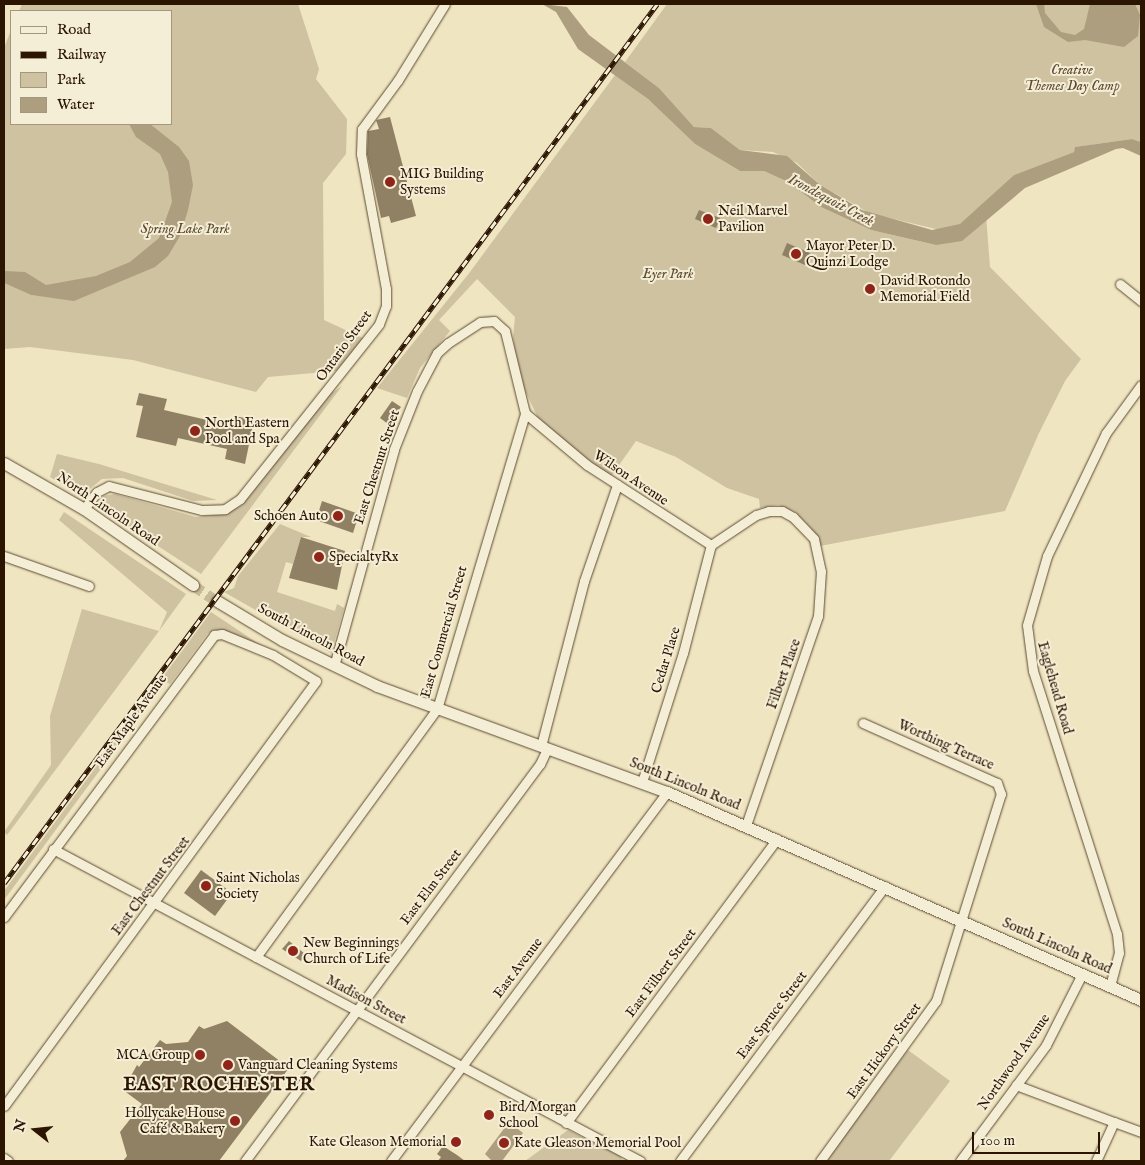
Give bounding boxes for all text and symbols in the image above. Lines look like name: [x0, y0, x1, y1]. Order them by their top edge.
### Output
legend: [10, 10, 172, 125]
text: Road: [57, 20, 91, 39]
text: Railway: [57, 45, 106, 64]
park label: Creative Themes Day Camp: [1024, 62, 1120, 94]
text: Park: [57, 70, 86, 89]
text: Water: [57, 95, 94, 114]
place label: MIG Building Systems: [400, 166, 484, 198]
water label: Irondequoit Creek: [785, 170, 877, 230]
marker: MIG Building Systems: [384, 176, 396, 188]
place label: Neil Marvel Pavilion: [718, 203, 788, 236]
marker: Neil Marvel Pavilion: [702, 213, 714, 225]
park label: Spring Lake Park: [140, 221, 230, 237]
place label: Mayor Peter D. Quinzi Lodge: [806, 238, 895, 270]
marker: Mayor Peter D. Quinzi Lodge: [790, 248, 802, 260]
park label: Eyer Park: [643, 266, 693, 282]
place label: David Rotondo Memorial Field: [880, 273, 970, 306]
marker: David Rotondo Memorial Field: [864, 283, 876, 295]
street label: Ontario Street: [312, 307, 376, 385]
street label: East Chestnut Street: [351, 408, 403, 526]
place label: North Eastern Pool and Spa: [205, 415, 289, 448]
marker: North Eastern Pool and Spa: [189, 425, 201, 437]
street label: Wilson Avenue: [590, 447, 672, 509]
street label: North Lincoln Road: [53, 468, 163, 550]
place label: Schoen Auto: [254, 508, 328, 524]
marker: Schoen Auto: [332, 510, 344, 522]
place label: SpecialtyRx: [329, 549, 399, 565]
marker: SpecialtyRx: [313, 551, 325, 563]
street label: East Commercial Street: [417, 564, 471, 700]
street label: South Lincoln Road: [255, 600, 367, 670]
street label: Cedar Place: [648, 625, 684, 695]
street label: Filbert Place: [763, 636, 805, 712]
street label: Eaglehead Road: [1034, 640, 1076, 736]
street label: East Maple Avenue: [91, 671, 171, 771]
street label: Worthing Terrace: [895, 716, 997, 774]
street label: South Lincoln Road: [627, 754, 743, 814]
street label: East Chestnut Street: [108, 833, 194, 939]
street label: East Elm Street: [397, 846, 465, 928]
place label: Saint Nicholas Society: [216, 870, 300, 902]
marker: Saint Nicholas Society: [200, 880, 212, 892]
street label: South Lincoln Road: [1000, 914, 1114, 978]
street label: East Filbert Street: [622, 925, 700, 1021]
street label: East Avenue: [490, 934, 546, 1002]
place label: New Beginnings Church of Life: [303, 935, 399, 968]
marker: New Beginnings Church of Life: [287, 945, 299, 957]
street label: East Spruce Street: [733, 968, 811, 1062]
street label: Madison Street: [323, 972, 409, 1028]
street label: East Hickory Street: [843, 1000, 925, 1102]
street label: Northwood Avenue: [974, 1011, 1054, 1113]
place label: MCA Group: [116, 1047, 190, 1063]
marker: MCA Group: [194, 1049, 206, 1061]
place label: Vanguard Cleaning Systems: [238, 1057, 398, 1073]
marker: Vanguard Cleaning Systems: [222, 1059, 234, 1071]
district label: EAST ROCHESTER: [121, 1075, 317, 1097]
place label: Bird/Morgan School: [499, 1099, 576, 1132]
north arrow: [10, 1105, 60, 1155]
place label: Hollycake House Café & Bakery: [125, 1105, 225, 1138]
marker: Bird/Morgan School: [483, 1109, 495, 1121]
marker: Hollycake House Café & Bakery: [229, 1115, 241, 1127]
text: N: [10, 1118, 31, 1134]
scale bar: [975, 1122, 1102, 1154]
text: 100 m: [980, 1131, 1015, 1150]
place label: Kate Gleason Memorial: [309, 1134, 446, 1150]
place label: Kate Gleason Memorial Pool: [514, 1135, 681, 1151]
marker: Kate Gleason Memorial: [450, 1136, 462, 1148]
marker: Kate Gleason Memorial Pool: [498, 1137, 510, 1149]

